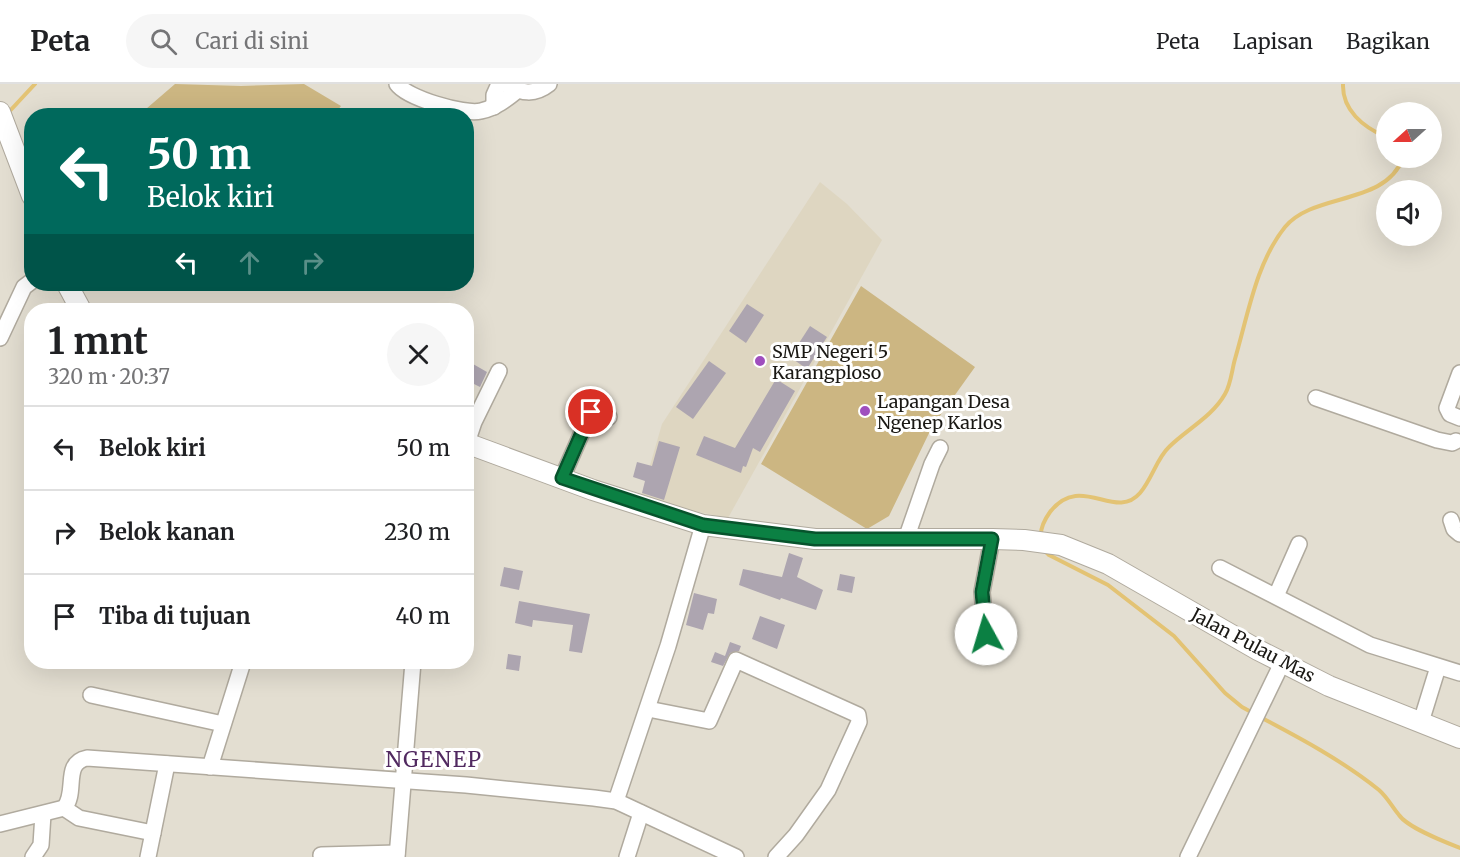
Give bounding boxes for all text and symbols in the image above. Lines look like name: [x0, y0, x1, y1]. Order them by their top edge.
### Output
search box: [126, 14, 546, 68]
text: Peta: [30, 23, 90, 59]
icon: search: [147, 25, 180, 58]
text: Cari di sini: [195, 27, 309, 55]
text: Peta: [1156, 28, 1200, 55]
text: Lapisan: [1233, 28, 1313, 55]
text: Bagikan: [1346, 28, 1430, 55]
north arrow: [1376, 102, 1442, 168]
map controls: [1376, 102, 1442, 246]
text: 50 m: [147, 128, 251, 180]
icon: left: [48, 132, 126, 210]
text: Belok kiri: [147, 180, 274, 214]
button: sound: [1376, 180, 1442, 246]
icon: left: [170, 246, 203, 279]
icon: ahead: [233, 246, 266, 279]
icon: right: [296, 246, 329, 279]
text: 1 mnt: [48, 319, 148, 364]
button: close: [387, 323, 450, 386]
place label: SMP Negeri 5 Karangploso: [772, 340, 888, 384]
marker: SMP Negeri 5 Karangploso: [753, 354, 767, 368]
text: 320 m · 20:37: [48, 364, 170, 389]
pin: [565, 386, 616, 437]
place label: Lapangan Desa Ngenep Karlos: [877, 390, 1010, 434]
icon: arrive: [574, 395, 607, 428]
marker: Lapangan Desa Ngenep Karlos: [858, 404, 872, 418]
icon: left: [48, 432, 81, 465]
text: Belok kiri: [99, 434, 206, 462]
text: 50 m: [396, 434, 450, 462]
icon: right: [48, 516, 81, 549]
text: Belok kanan: [99, 518, 235, 546]
text: 230 m: [384, 518, 450, 546]
icon: arrive: [48, 600, 81, 633]
text: Tiba di tujuan: [99, 602, 250, 630]
text: 40 m: [395, 602, 450, 630]
position arrow: [954, 602, 1018, 666]
street label: Jalan Pulau Mas: [1186, 602, 1319, 687]
district label: NGENEP: [386, 746, 482, 773]

